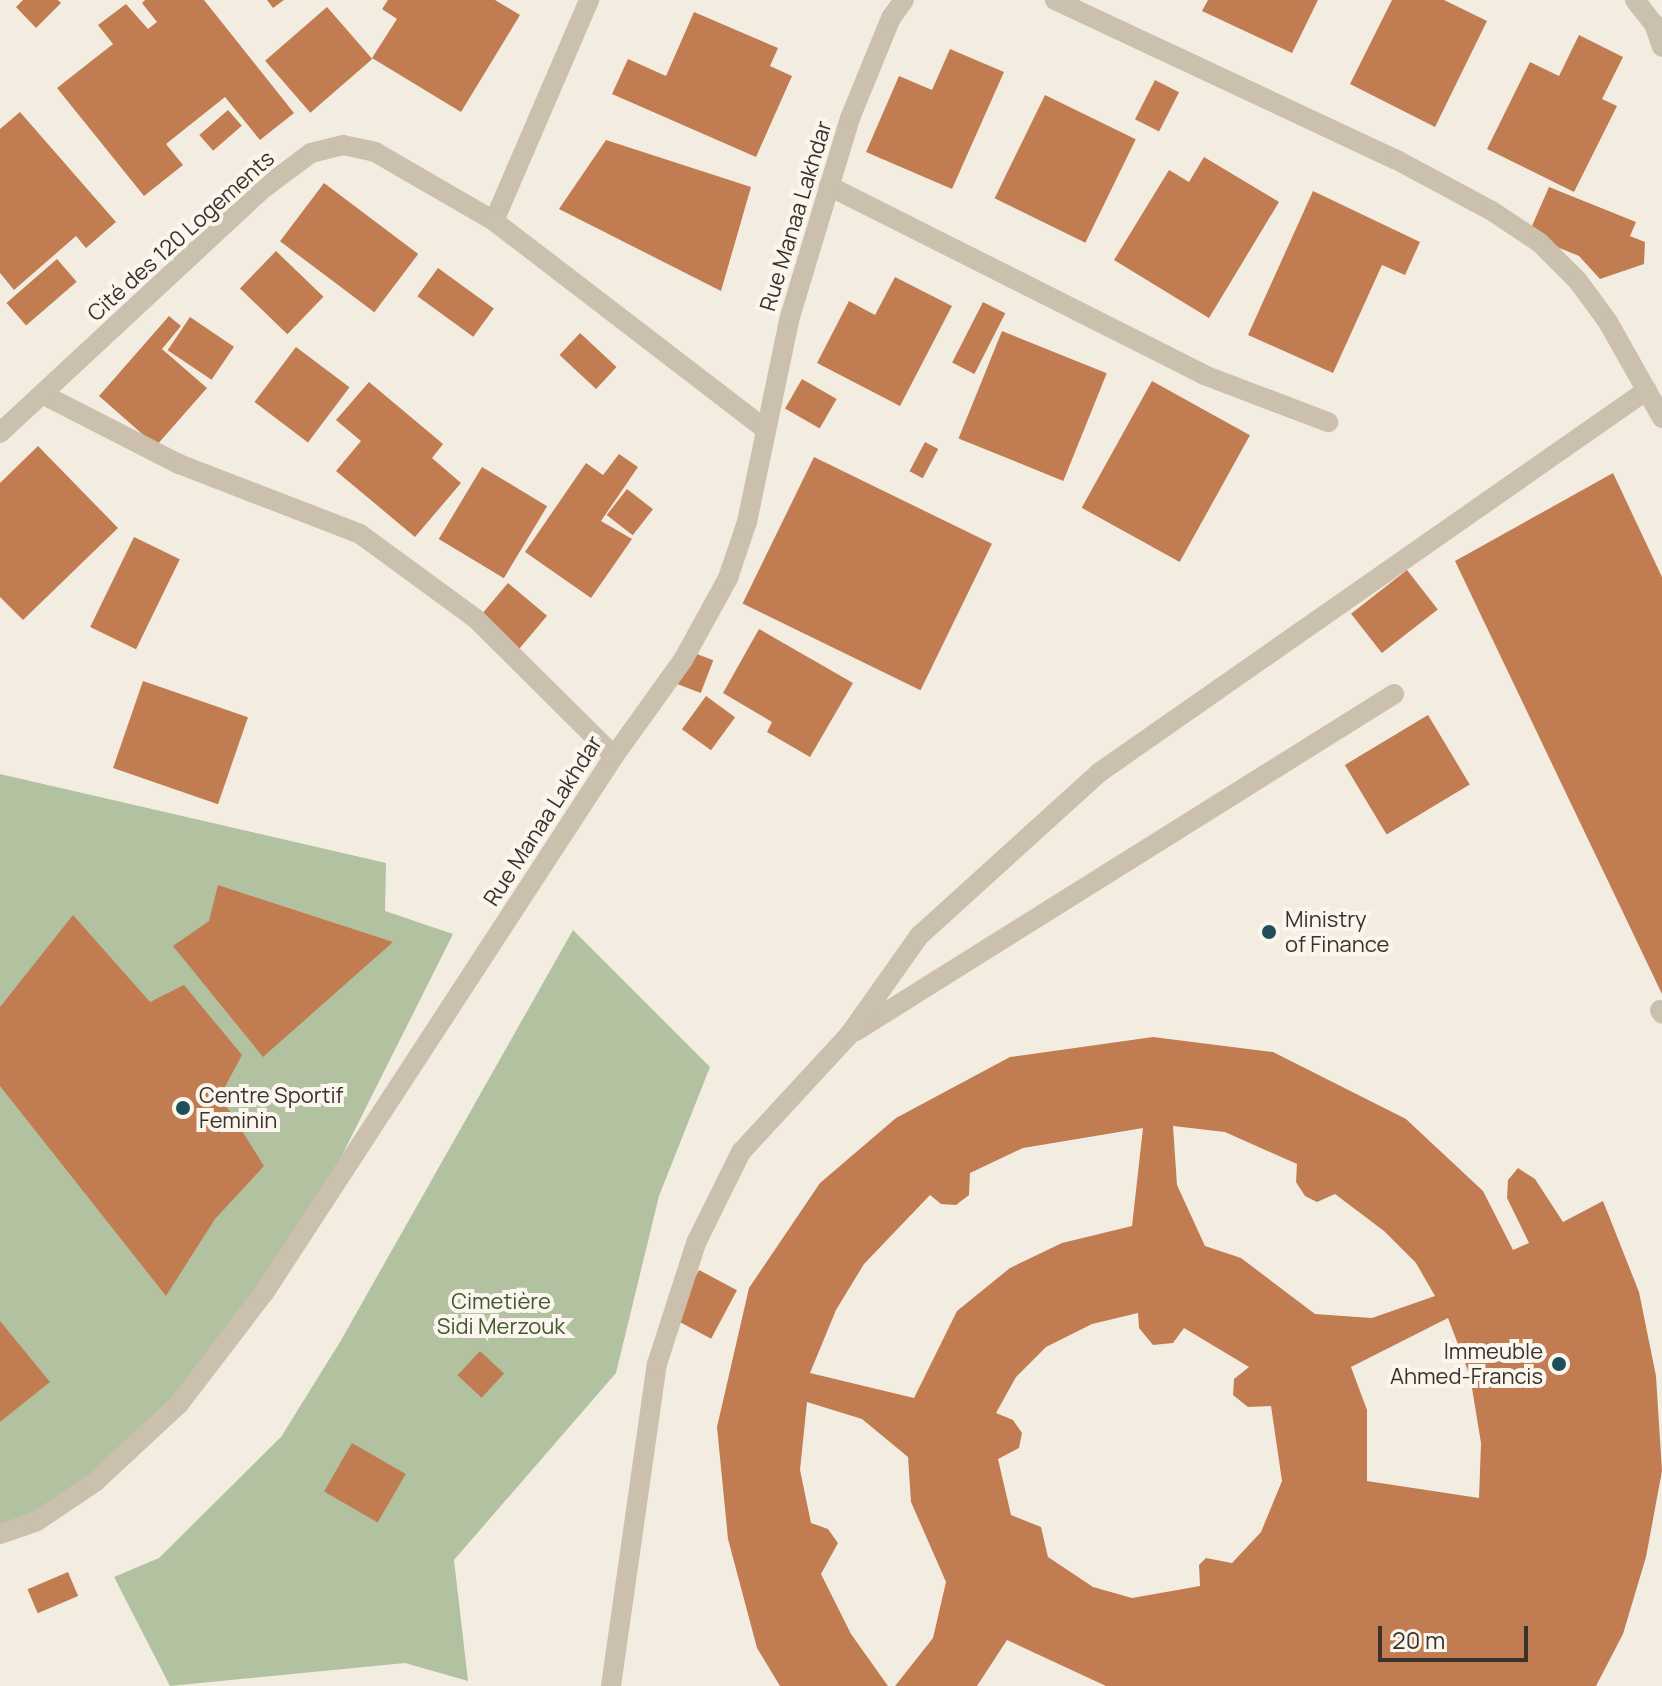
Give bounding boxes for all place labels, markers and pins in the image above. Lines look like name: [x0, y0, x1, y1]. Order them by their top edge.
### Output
place label: Ministry of Finance: [1285, 906, 1389, 958]
marker: Ministry of Finance: [1260, 923, 1278, 941]
place label: Centre Sportif Feminin: [199, 1082, 343, 1134]
marker: Centre Sportif Feminin: [174, 1099, 192, 1117]
place label: Immeuble Ahmed-Francis: [1390, 1338, 1543, 1390]
marker: Immeuble Ahmed-Francis: [1550, 1355, 1568, 1373]

